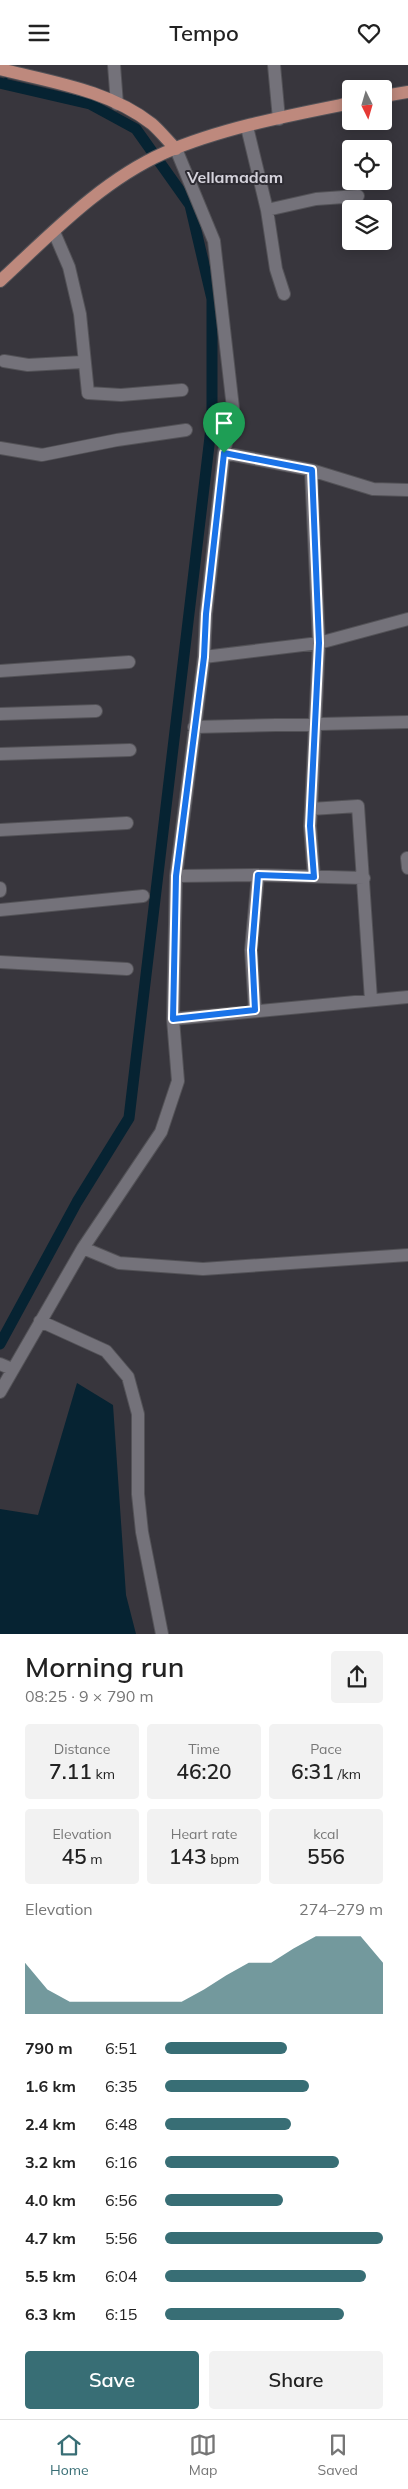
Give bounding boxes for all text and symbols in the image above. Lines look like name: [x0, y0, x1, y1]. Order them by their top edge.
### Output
icon: menu: [25, 19, 53, 47]
text: Tempo: [169, 19, 239, 47]
icon: heart: [355, 19, 383, 47]
north arrow: [342, 80, 392, 130]
map controls: [342, 80, 392, 250]
button: locate: [342, 140, 392, 190]
district label: Vellamadam: [186, 167, 283, 187]
button: layers: [342, 200, 392, 250]
pin: [203, 402, 245, 453]
icon: arrive: [210, 409, 238, 437]
text: Morning run: [25, 1649, 184, 1684]
button: share: [331, 1651, 383, 1703]
text: 08:25 · 9 × 790 m: [25, 1686, 154, 1706]
text: Distance: [54, 1740, 110, 1758]
text: Time: [188, 1740, 220, 1758]
text: Pace: [310, 1740, 342, 1758]
text: 7.11: [49, 1758, 92, 1784]
text: 46:20: [176, 1758, 232, 1784]
text: 6:31: [291, 1758, 334, 1784]
text: km: [92, 1765, 115, 1783]
text: /km: [334, 1765, 361, 1783]
text: Elevation: [52, 1825, 112, 1843]
text: Heart rate: [171, 1825, 237, 1843]
text: kcal: [313, 1825, 339, 1843]
text: 45: [61, 1843, 87, 1869]
text: 143: [169, 1843, 207, 1869]
text: 556: [307, 1843, 345, 1869]
text: m: [87, 1850, 103, 1868]
text: bpm: [207, 1850, 239, 1868]
text: Elevation: [25, 1899, 93, 1919]
text: 274–279 m: [299, 1899, 383, 1919]
text: 790 m: [25, 2038, 73, 2058]
text: 6:51: [105, 2038, 137, 2058]
text: 1.6 km: [25, 2076, 76, 2096]
text: 6:35: [105, 2076, 137, 2096]
text: 2.4 km: [25, 2114, 76, 2134]
text: 6:48: [105, 2114, 137, 2134]
text: 3.2 km: [25, 2152, 76, 2172]
text: 6:16: [105, 2152, 137, 2172]
text: 4.0 km: [25, 2190, 76, 2210]
text: 6:56: [105, 2190, 137, 2210]
text: 4.7 km: [25, 2228, 76, 2248]
text: 5:56: [105, 2228, 137, 2248]
text: 5.5 km: [25, 2266, 76, 2286]
text: 6:04: [105, 2266, 137, 2286]
text: 6.3 km: [25, 2304, 76, 2324]
text: 6:15: [105, 2304, 137, 2324]
button: Save: [25, 2351, 199, 2409]
button: Share: [209, 2351, 383, 2409]
tab: Home: [50, 2431, 89, 2479]
tab: Map: [189, 2431, 218, 2479]
tab: Saved: [318, 2431, 358, 2479]

